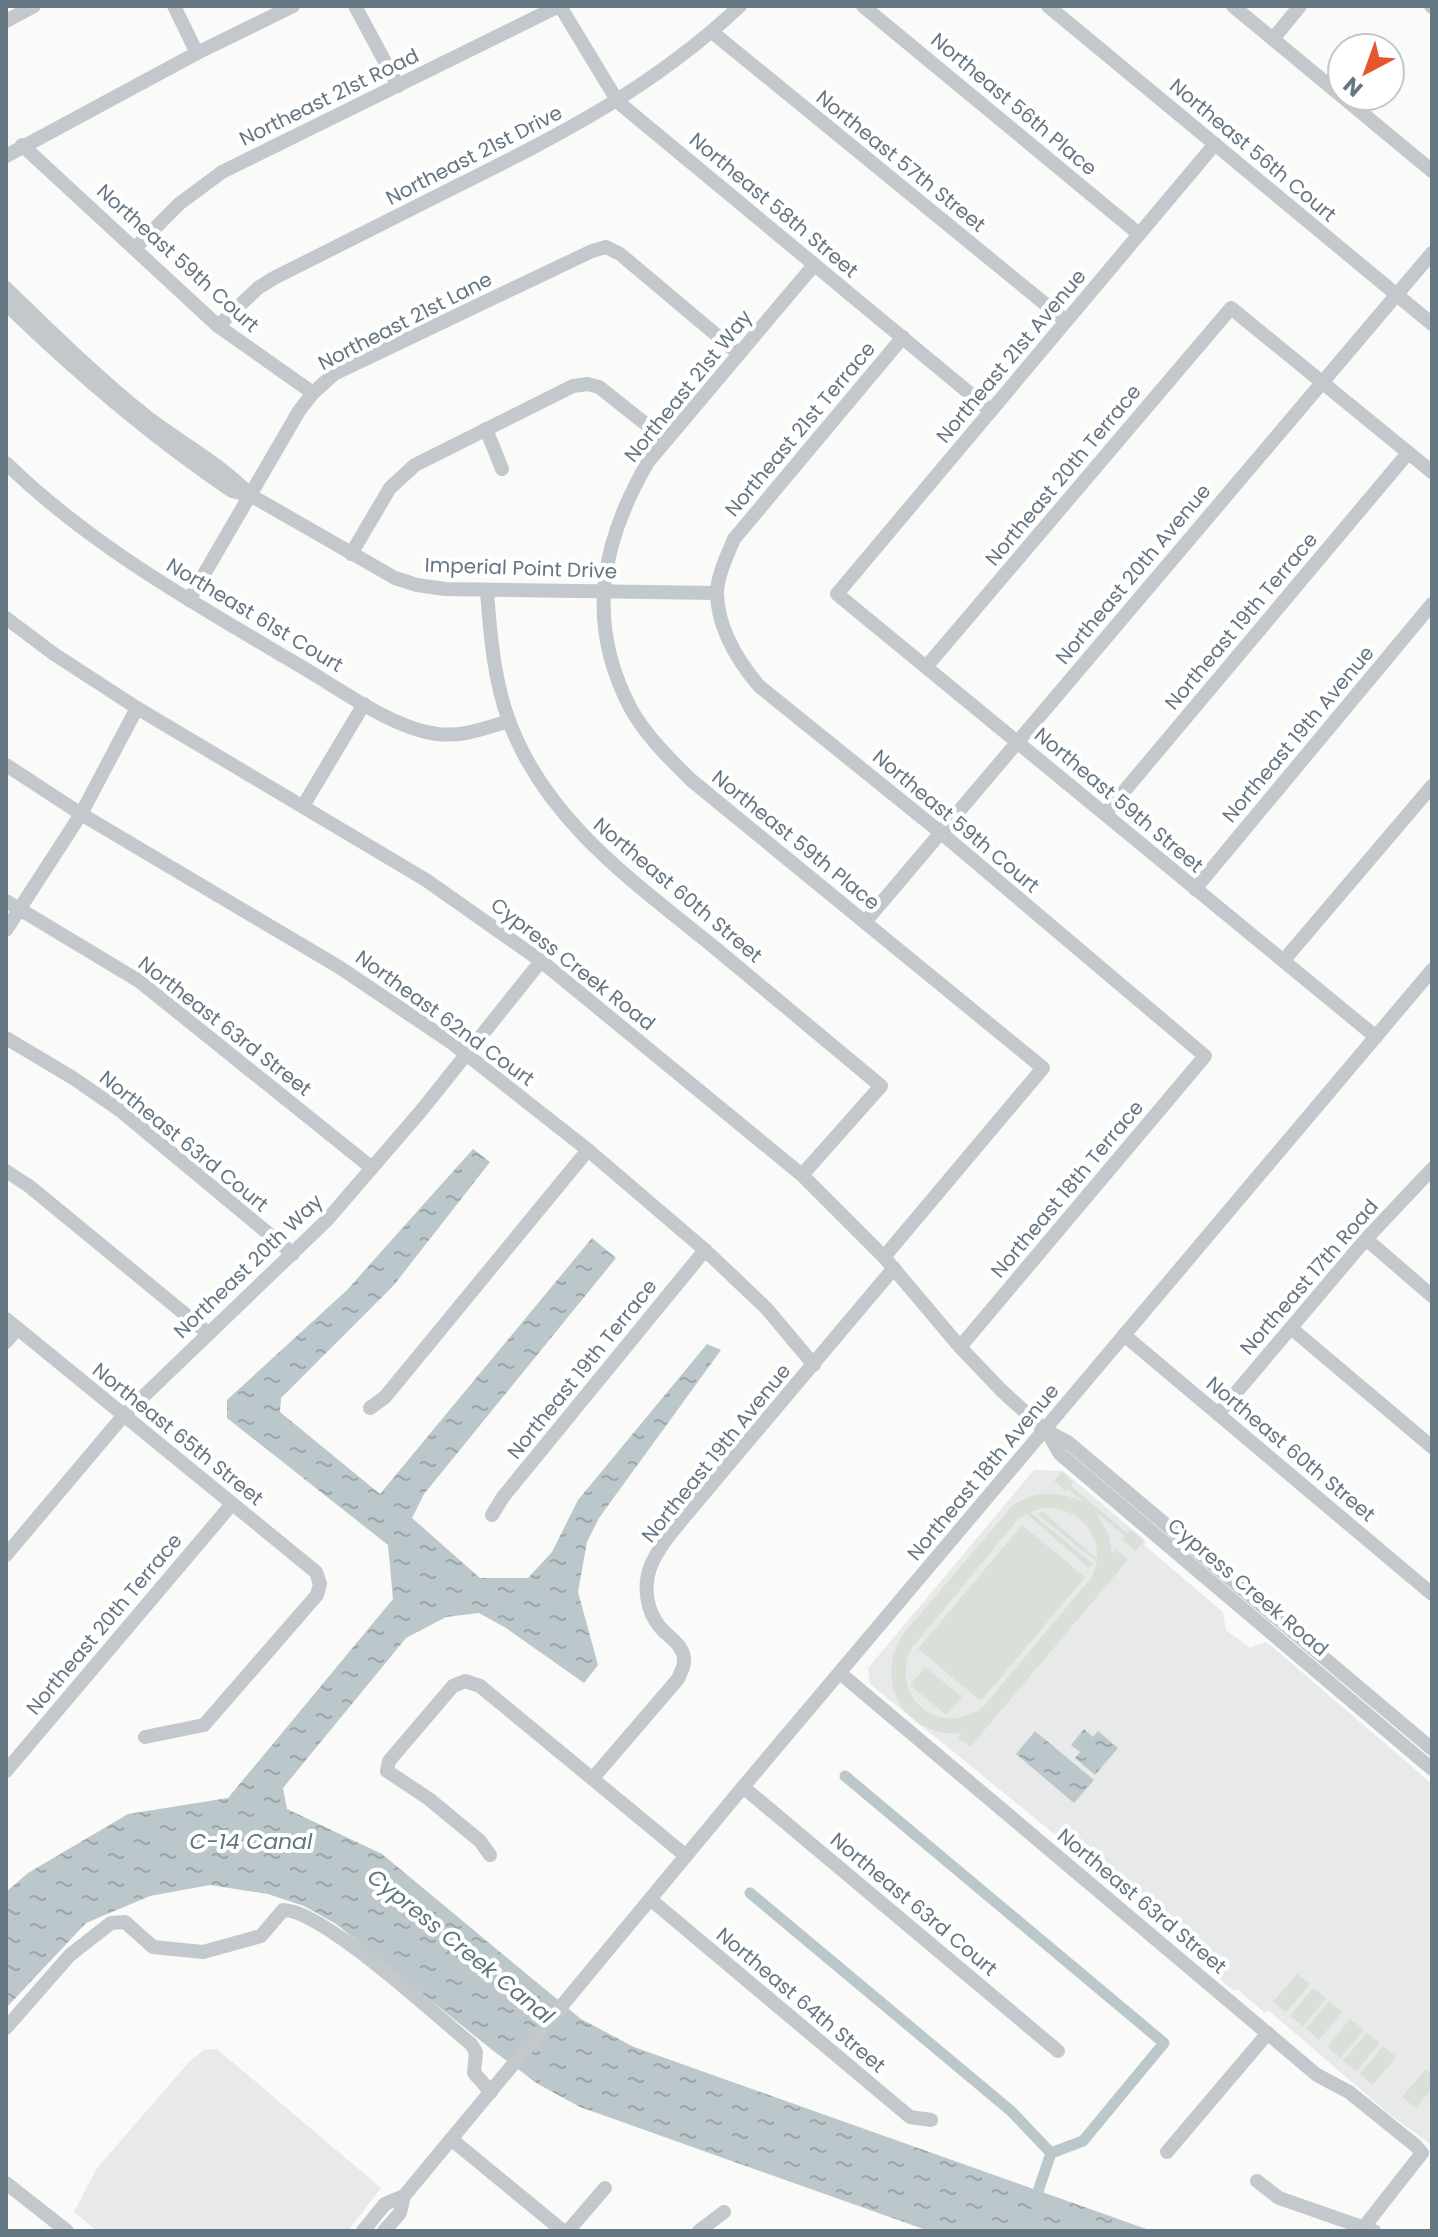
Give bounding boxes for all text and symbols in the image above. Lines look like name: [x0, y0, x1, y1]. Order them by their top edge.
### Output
street label: Northeast 56th Place: [925, 26, 1103, 182]
north arrow: [1326, 32, 1406, 112]
street label: Northeast 21st Road: [235, 41, 423, 153]
text: N: [1337, 70, 1370, 104]
street label: Northeast 56th Court: [1164, 72, 1342, 228]
street label: Northeast 57th Street: [810, 84, 992, 238]
street label: Northeast 21st Drive: [381, 98, 567, 212]
street label: Northeast 58th Street: [684, 126, 864, 284]
street label: Northeast 59th Court: [91, 177, 265, 339]
street label: Northeast 21st Avenue: [930, 263, 1092, 449]
street label: Northeast 21st Lane: [313, 265, 497, 377]
street label: Northeast 21st Way: [618, 304, 758, 468]
street label: Northeast 21st Terrace: [718, 336, 882, 522]
street label: Northeast 20th Terrace: [979, 378, 1147, 572]
street label: Northeast 20th Avenue: [1049, 478, 1217, 670]
street label: Northeast 19th Terrace: [1158, 526, 1324, 716]
street label: Northeast 61st Court: [162, 551, 348, 679]
street label: Imperial Point Drive: [424, 551, 618, 585]
street label: Northeast 19th Avenue: [1216, 640, 1380, 828]
street label: Northeast 59th Street: [1029, 721, 1209, 879]
street label: Northeast 59th Court: [867, 743, 1045, 899]
street label: Northeast 59th Place: [706, 764, 886, 916]
street label: Northeast 60th Street: [588, 811, 768, 969]
street label: Cypress Creek Road: [485, 891, 661, 1037]
street label: Northeast 62nd Court: [350, 943, 540, 1093]
street label: Northeast 63rd Street: [133, 949, 317, 1103]
street label: Northeast 63rd Court: [94, 1064, 274, 1218]
street label: Northeast 18th Terrace: [984, 1094, 1150, 1284]
street label: Northeast 20th Way: [167, 1187, 329, 1345]
street label: Northeast 17th Road: [1233, 1193, 1385, 1361]
street label: Northeast 19th Terrace: [501, 1273, 663, 1465]
street label: Northeast 65th Street: [87, 1356, 269, 1512]
street label: Northeast 19th Avenue: [635, 1358, 797, 1548]
street label: Northeast 60th Street: [1201, 1370, 1381, 1528]
street label: Northeast 18th Avenue: [901, 1378, 1065, 1566]
street label: Cypress Creek Road: [1162, 1511, 1334, 1663]
street label: Northeast 20th Terrace: [20, 1527, 188, 1721]
street label: Northeast 63rd Street: [1052, 1822, 1232, 1980]
water label: C-14 Canal: [190, 1826, 313, 1857]
street label: Northeast 63rd Court: [825, 1826, 1003, 1982]
water label: Cypress Creek Canal: [361, 1861, 561, 2032]
street label: Northeast 64th Street: [711, 1921, 891, 2079]

